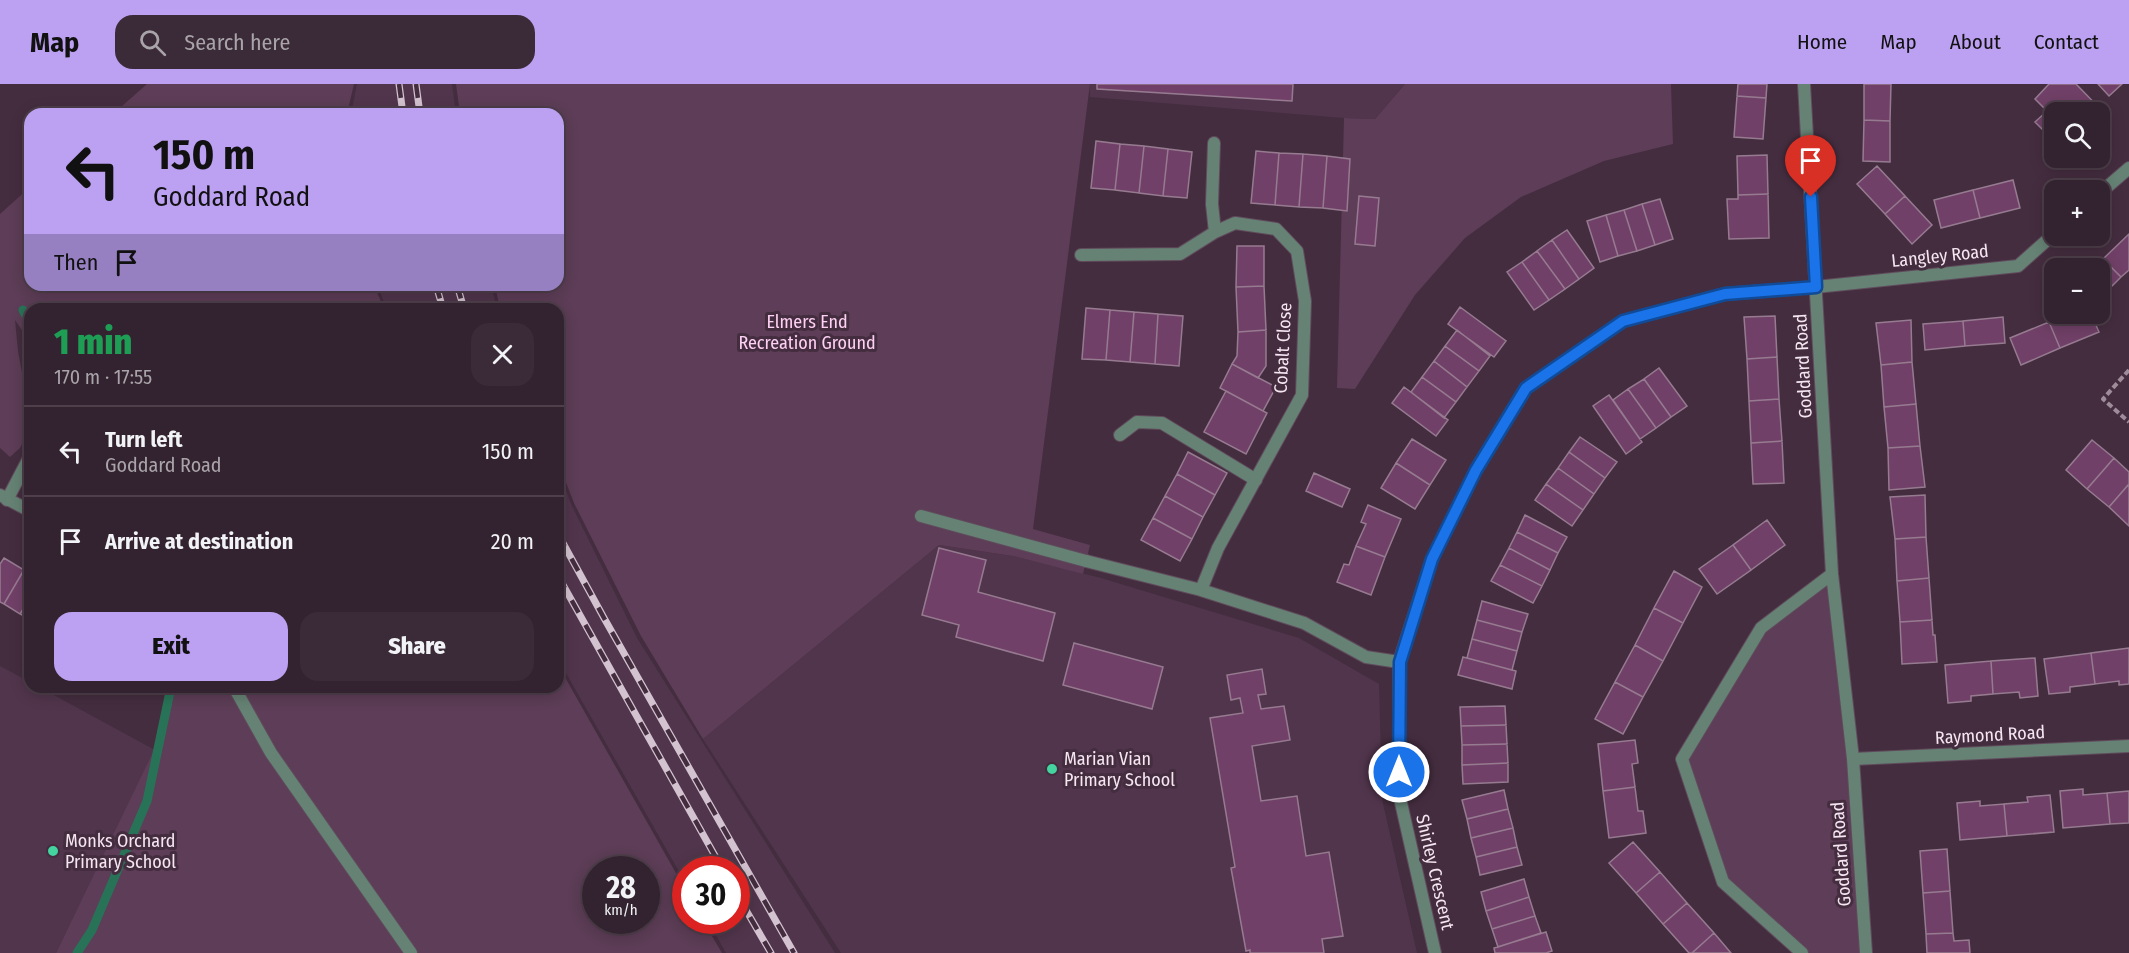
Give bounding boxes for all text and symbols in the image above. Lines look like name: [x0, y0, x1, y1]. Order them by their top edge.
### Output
search box: [115, 15, 535, 69]
text: Map: [30, 26, 79, 59]
icon: search: [136, 26, 169, 59]
text: Search here: [184, 29, 290, 56]
text: Home: [1797, 29, 1847, 55]
text: Map: [1880, 29, 1917, 55]
text: About: [1950, 29, 2001, 55]
text: Contact: [2034, 29, 2099, 55]
map controls: [2044, 102, 2110, 324]
button: search: [2044, 102, 2110, 168]
text: 150 m: [153, 130, 255, 180]
icon: left: [54, 132, 132, 210]
pin: [1785, 135, 1836, 197]
icon: arrive: [1794, 144, 1827, 177]
button: +: [2044, 180, 2110, 246]
text: Goddard Road: [153, 181, 310, 213]
street label: Langley Road: [1890, 240, 1990, 272]
icon: arrive: [110, 246, 143, 279]
text: Then: [54, 249, 98, 276]
button: −: [2044, 258, 2110, 324]
street label: Cobalt Close: [1270, 302, 1296, 394]
park label: Elmers End Recreation Ground: [738, 311, 876, 354]
street label: Goddard Road: [1789, 313, 1817, 419]
text: 1 min: [54, 320, 132, 364]
button: close: [471, 323, 534, 386]
text: 170 m · 17:55: [54, 365, 152, 389]
text: Turn left: [105, 426, 183, 453]
icon: left: [54, 435, 87, 468]
text: 150 m: [482, 438, 534, 465]
text: Goddard Road: [105, 453, 222, 477]
icon: arrive: [54, 525, 87, 558]
text: Arrive at destination: [105, 528, 293, 555]
text: 20 m: [491, 528, 534, 555]
button: Exit: [54, 612, 288, 681]
button: Share: [300, 612, 534, 681]
street label: Raymond Road: [1934, 721, 2046, 749]
position arrow: [1367, 740, 1431, 804]
place label: Marian Vian Primary School: [1064, 748, 1175, 791]
marker: Marian Vian Primary School: [1045, 762, 1059, 776]
street label: Goddard Road: [1826, 801, 1856, 907]
street label: Shirley Crescent: [1411, 812, 1459, 932]
place label: Monks Orchard Primary School: [65, 830, 176, 873]
marker: Monks Orchard Primary School: [46, 844, 60, 858]
speed limit sign: 30: [672, 856, 750, 934]
text: 28: [606, 870, 636, 906]
text: km/h: [604, 901, 638, 919]

